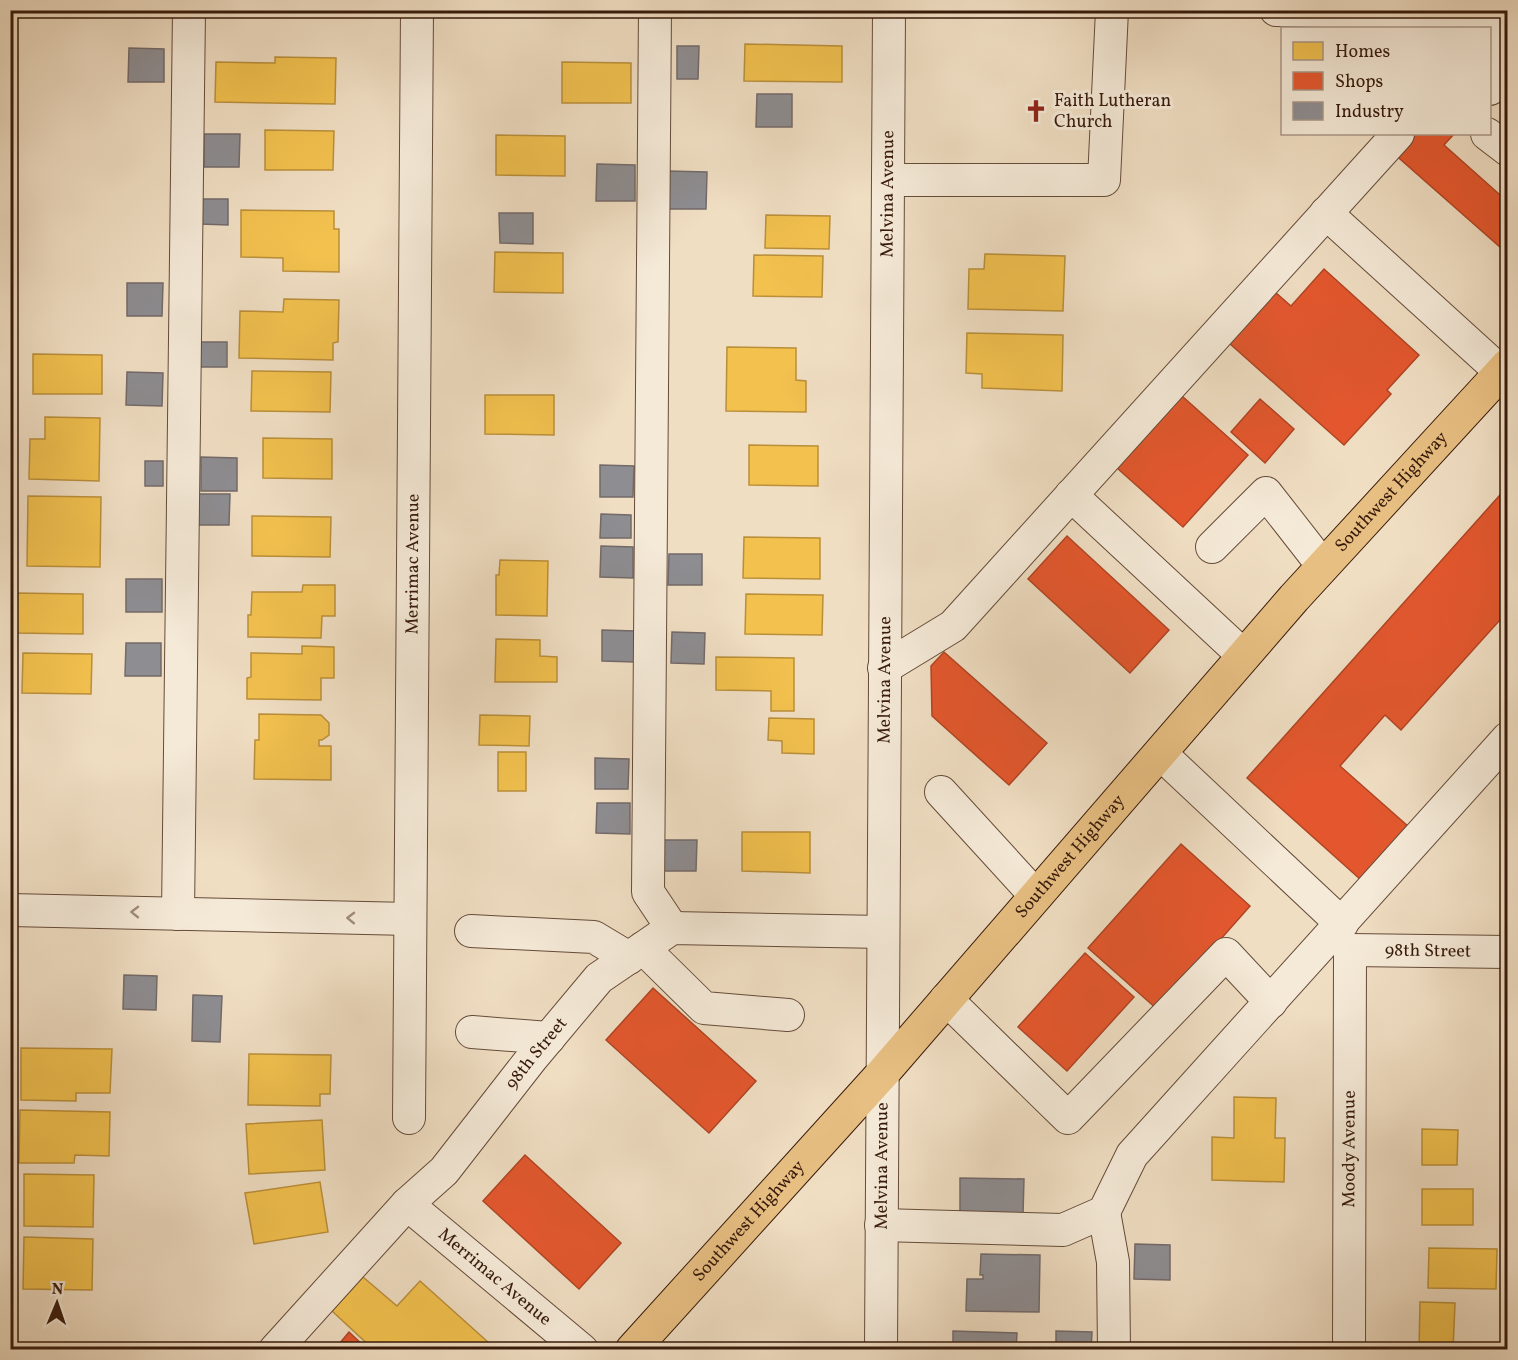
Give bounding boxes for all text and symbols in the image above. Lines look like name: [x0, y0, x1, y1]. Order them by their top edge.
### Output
legend: [1281, 27, 1491, 135]
text: Homes: [1335, 40, 1390, 65]
text: Shops: [1335, 70, 1383, 95]
place label: Faith Lutheran Church: [1054, 89, 1172, 135]
church icon: Faith Lutheran Church: [1023, 98, 1049, 124]
text: Industry: [1335, 100, 1404, 125]
street label: Melvina Avenue: [875, 130, 901, 258]
street label: Southwest Highway: [1329, 426, 1454, 558]
street label: Merrimac Avenue: [400, 493, 426, 635]
street label: Melvina Avenue: [872, 616, 898, 744]
street label: Southwest Highway: [1010, 789, 1131, 924]
one-way arrow: [131, 906, 140, 919]
one-way arrow: [347, 911, 356, 924]
street label: 98th Street: [1385, 938, 1471, 964]
street label: 98th Street: [500, 1012, 573, 1095]
street label: Moody Avenue: [1337, 1090, 1362, 1208]
street label: Melvina Avenue: [869, 1102, 895, 1230]
street label: Southwest Highway: [687, 1155, 811, 1287]
street label: Merrimac Avenue: [432, 1222, 557, 1332]
north arrow: [27, 1273, 87, 1333]
text: N: [51, 1279, 64, 1301]

